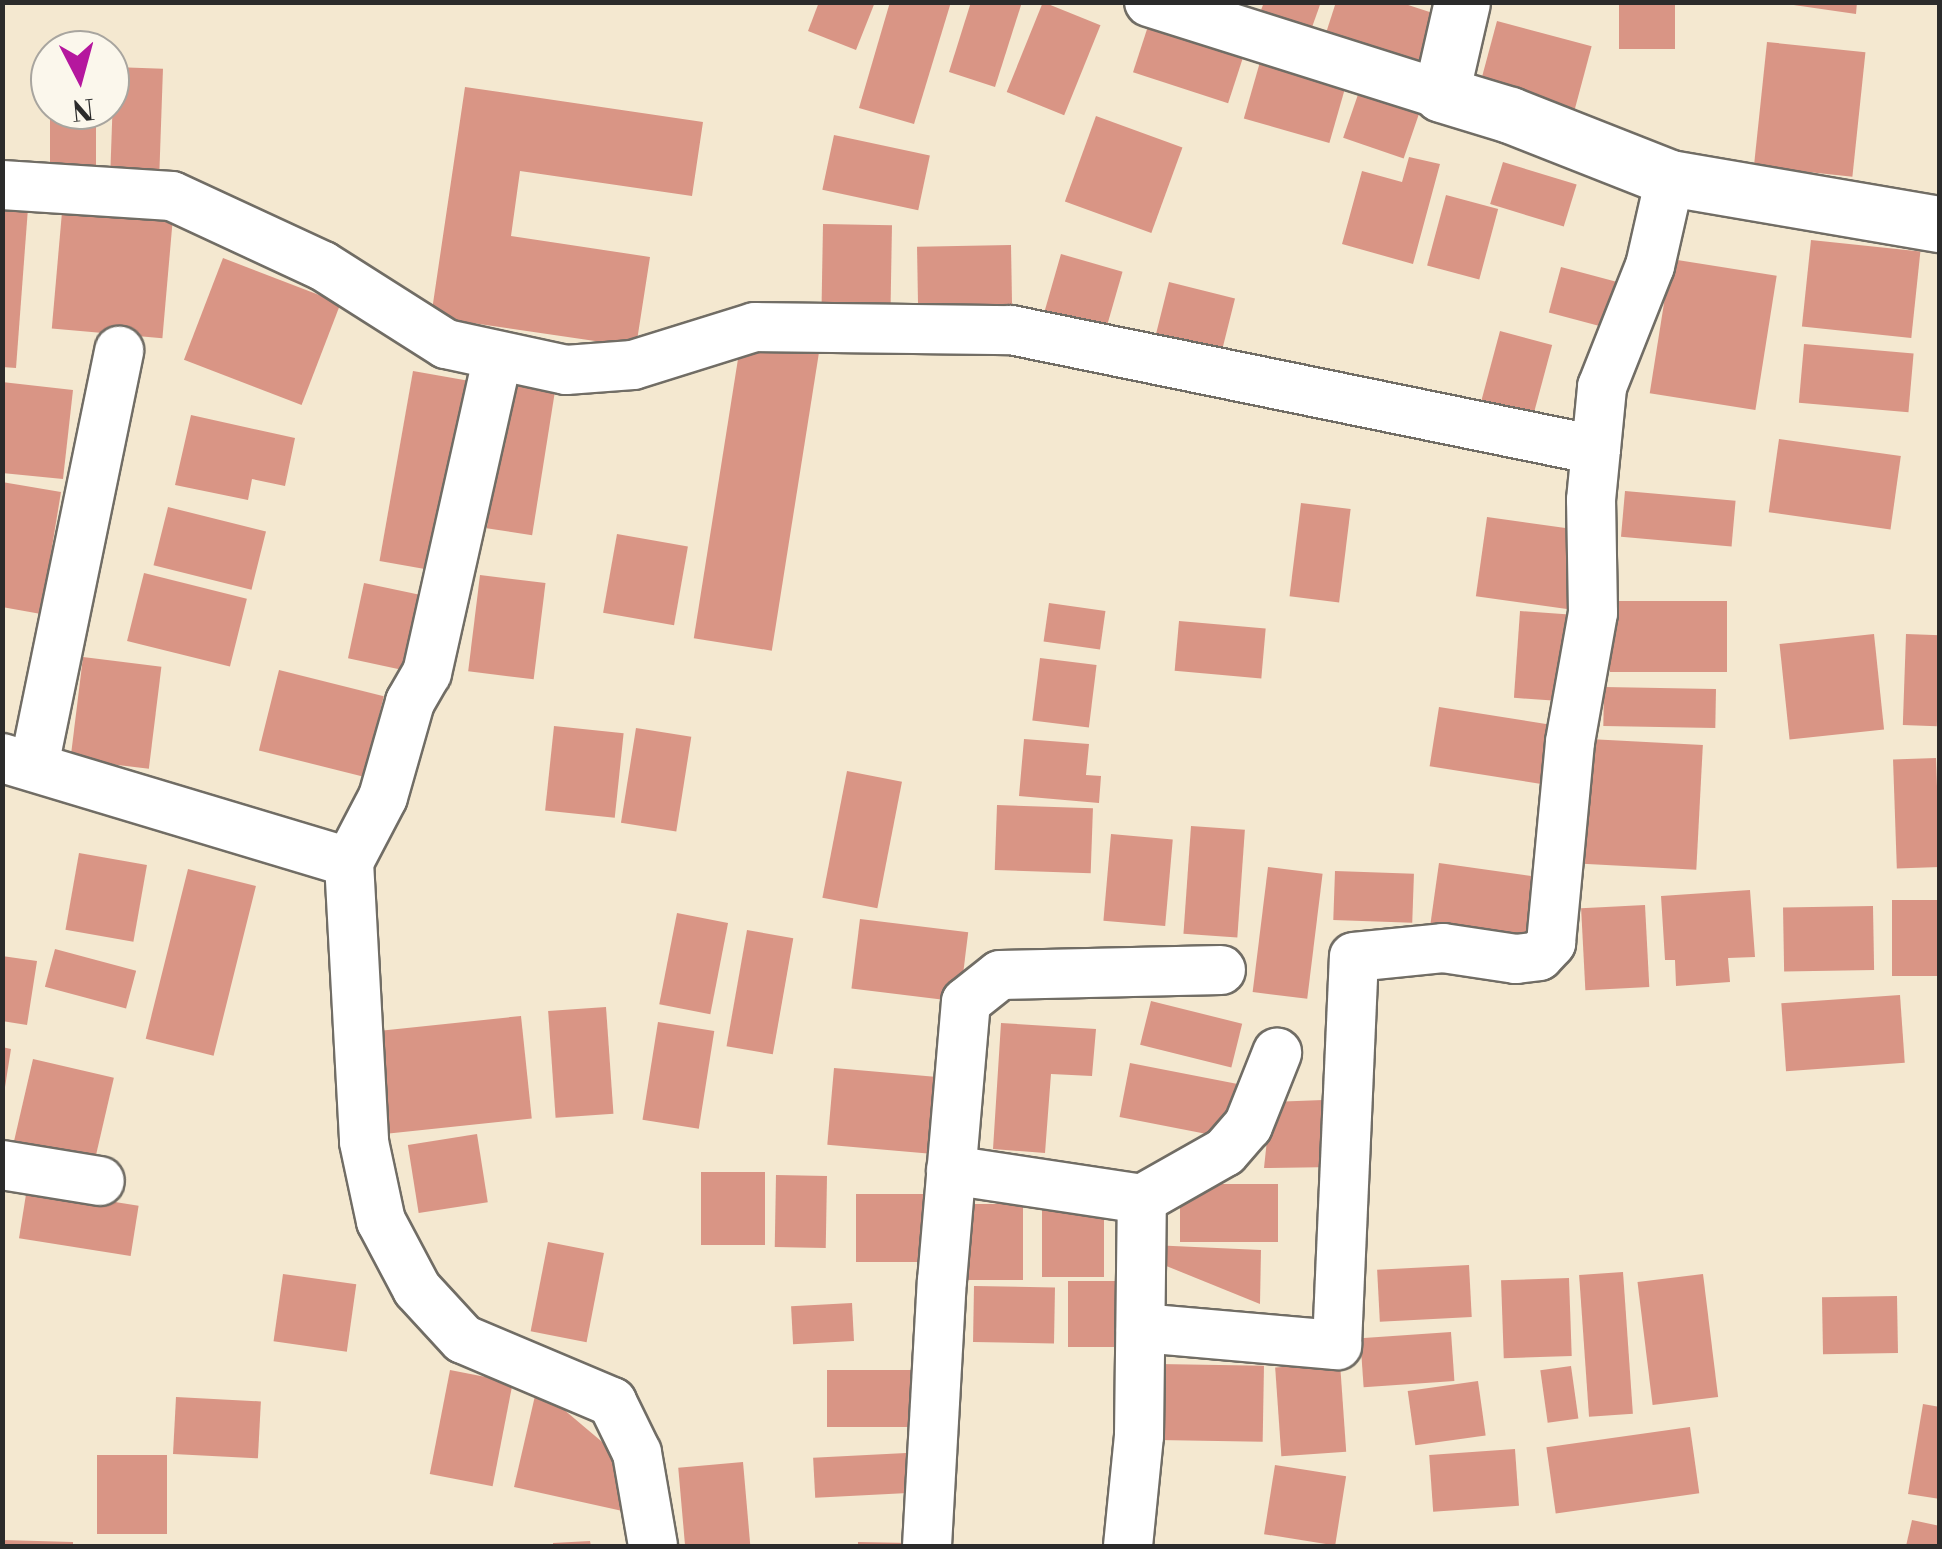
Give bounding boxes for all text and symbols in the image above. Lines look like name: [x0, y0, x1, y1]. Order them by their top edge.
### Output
north arrow: [30, 30, 130, 130]
text: N: [70, 90, 96, 127]

